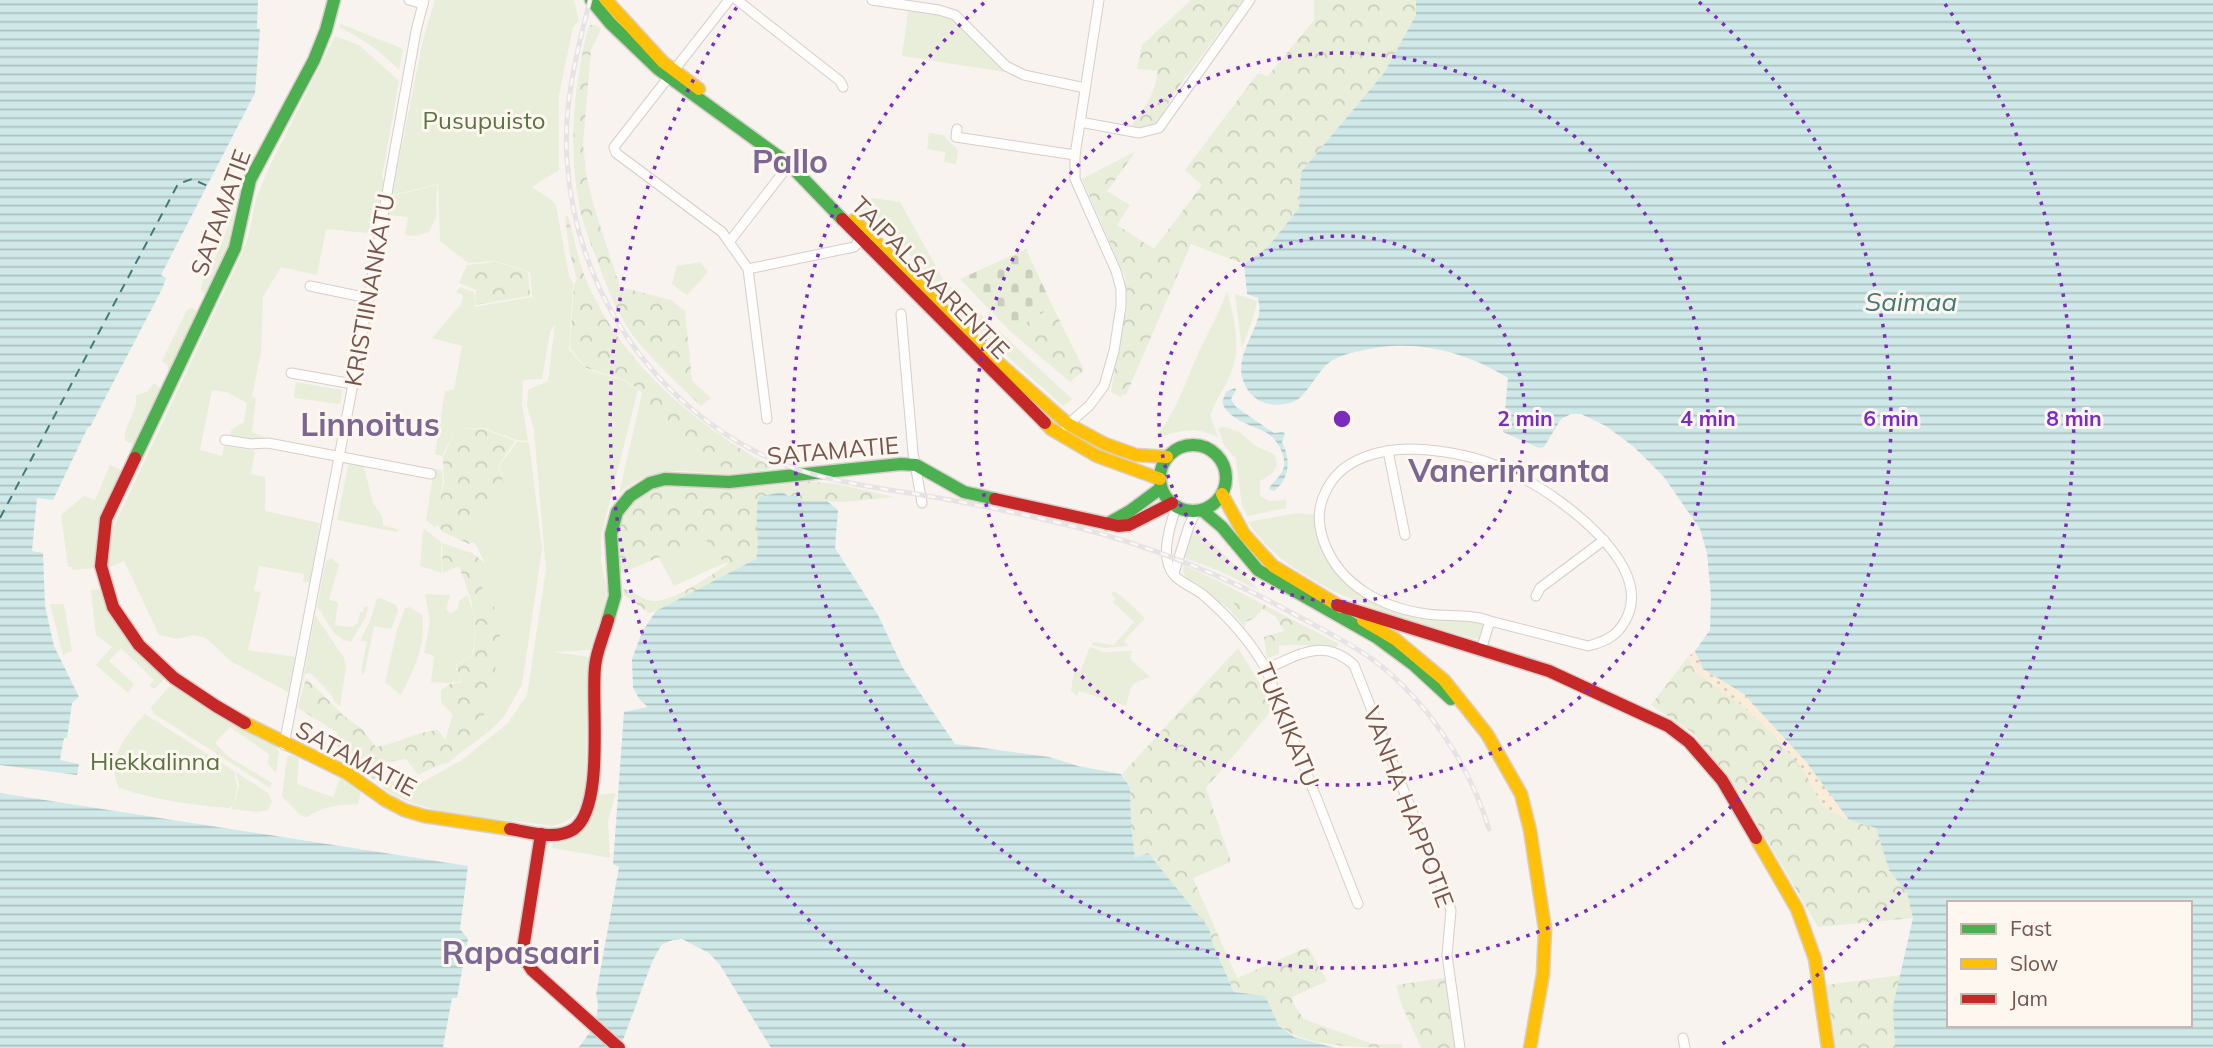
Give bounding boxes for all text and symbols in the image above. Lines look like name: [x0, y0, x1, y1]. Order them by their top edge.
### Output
park label: Pusupuisto: [423, 105, 545, 135]
district label: Pallo: [752, 141, 828, 181]
street label: SATAMATIE: [183, 145, 257, 280]
street label: TAIPALSAARENTIE: [845, 190, 1016, 365]
street label: KRISTIINANKATU: [337, 191, 401, 389]
water label: Saimaa: [1865, 285, 1957, 318]
district label: Linnoitus: [300, 404, 440, 444]
text: 2 min: [1497, 405, 1553, 431]
text: 4 min: [1680, 405, 1736, 431]
text: 6 min: [1863, 405, 1919, 431]
text: 8 min: [2046, 405, 2102, 431]
centre of rings: [1330, 407, 1354, 431]
street label: SATAMATIE: [766, 429, 900, 471]
district label: Vanerinranta: [1407, 450, 1610, 490]
street label: TUKKIKATU: [1249, 658, 1326, 791]
street label: VANHA HAPPOTIE: [1357, 702, 1461, 911]
street label: SATAMATIE: [291, 714, 422, 802]
park label: Hiekkalinna: [90, 746, 220, 776]
legend: [1947, 901, 2192, 1027]
text: Fast: [2010, 915, 2052, 941]
district label: Rapasaari: [442, 932, 600, 972]
text: Slow: [2010, 950, 2058, 976]
text: Jam: [2010, 985, 2048, 1011]

